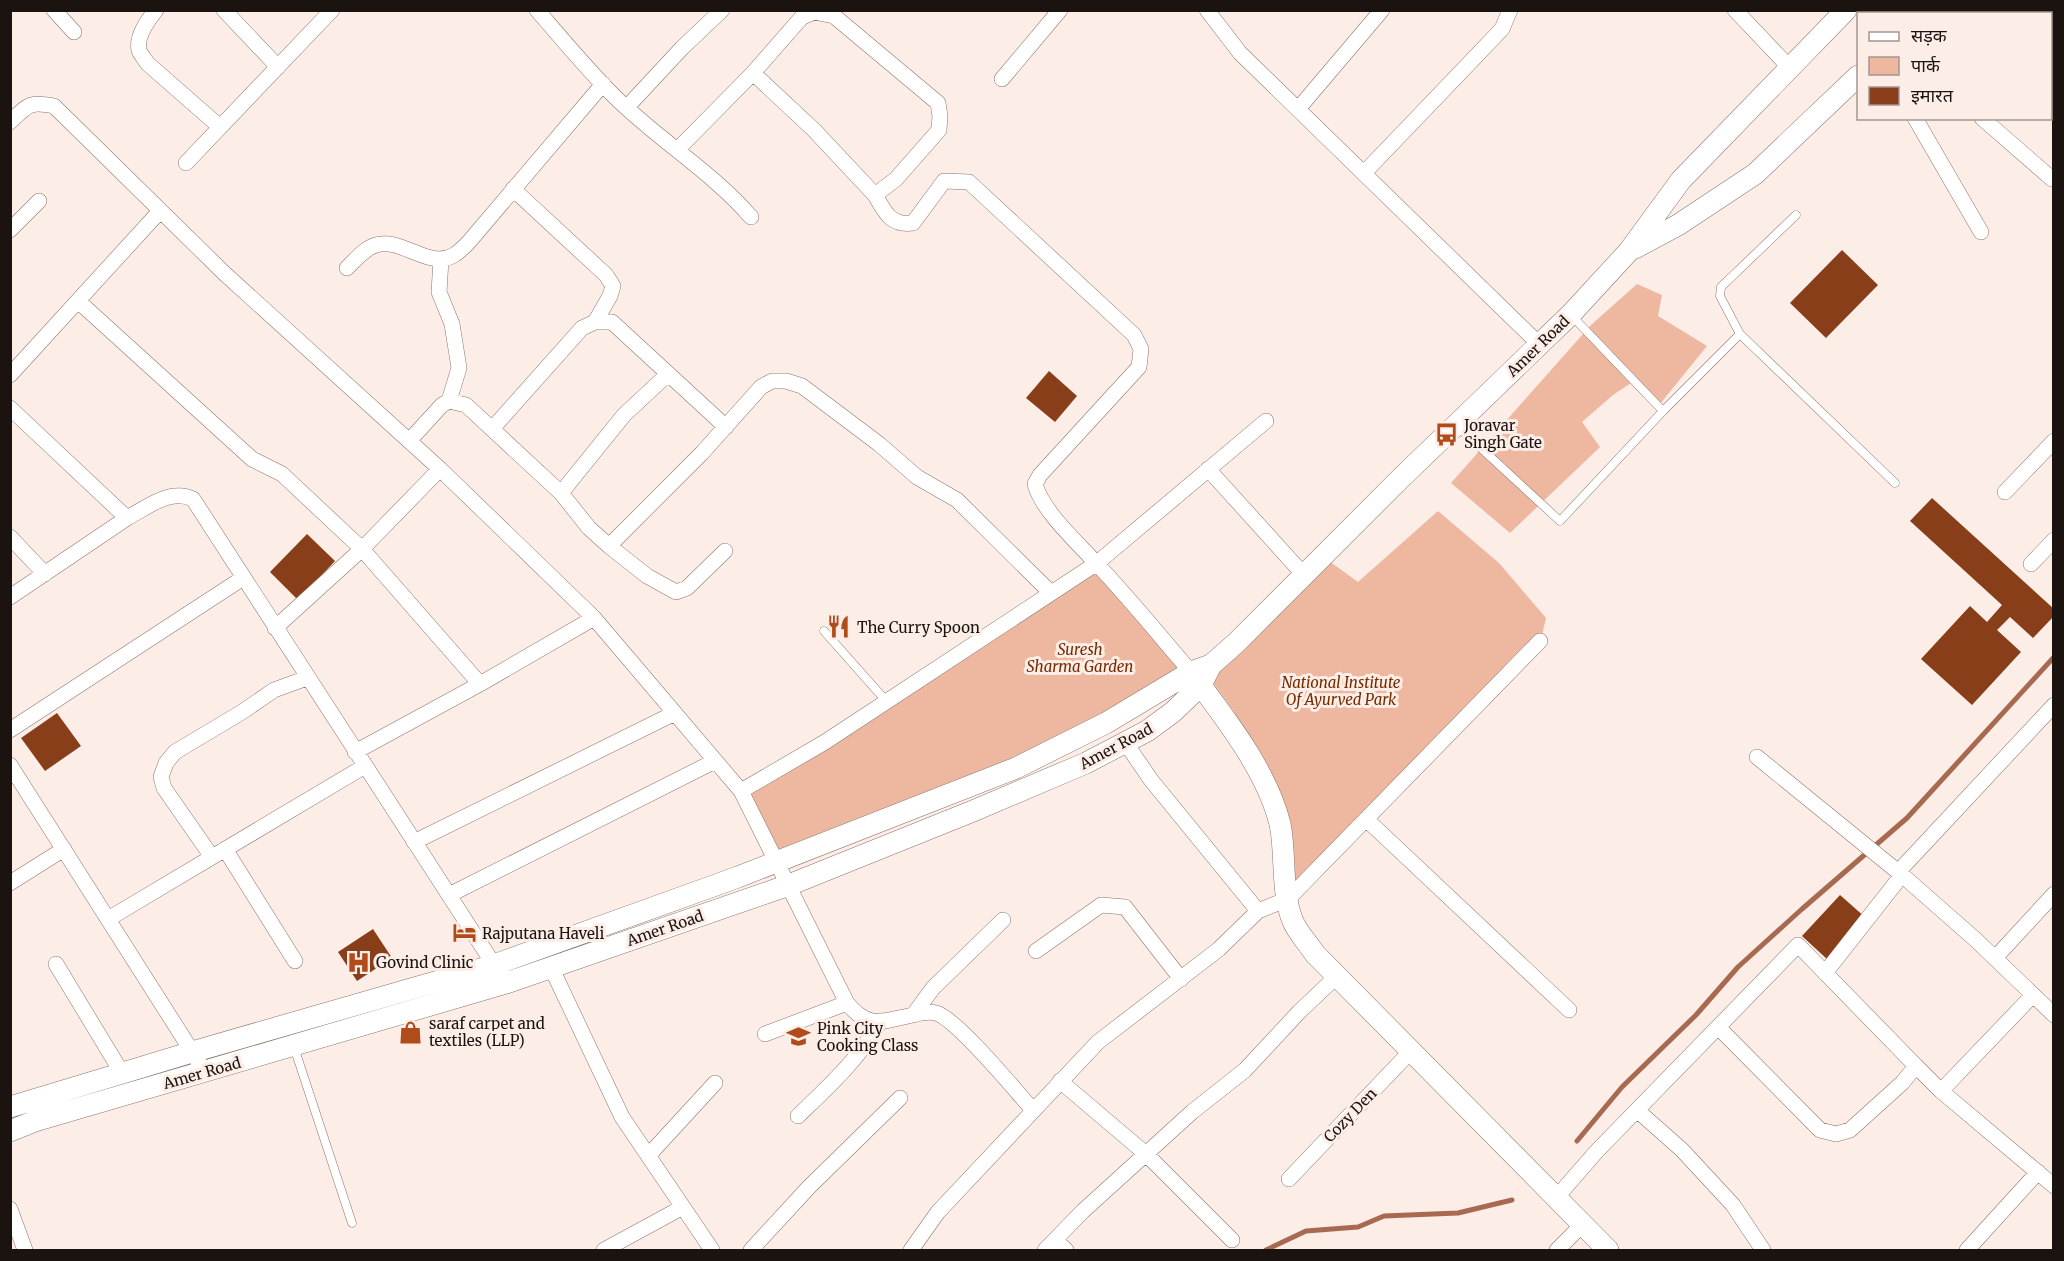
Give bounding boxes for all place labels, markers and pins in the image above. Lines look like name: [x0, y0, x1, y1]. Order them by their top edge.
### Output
place label: Joravar Singh Gate: [1463, 416, 1542, 452]
bus stop icon: Joravar Singh Gate: [1433, 421, 1459, 447]
restaurant icon: The Curry Spoon: [826, 614, 852, 640]
place label: The Curry Spoon: [857, 618, 980, 637]
hotel icon: Rajputana Haveli: [451, 920, 477, 946]
place label: Rajputana Haveli: [482, 924, 604, 943]
hospital icon: Govind Clinic: [345, 949, 371, 975]
place label: Govind Clinic: [376, 953, 474, 972]
place label: saraf carpet and textiles (LLP): [429, 1014, 545, 1050]
shop icon: saraf carpet and textiles (LLP): [398, 1019, 424, 1045]
place label: Pink City Cooking Class: [817, 1019, 918, 1055]
school or university icon: Pink City Cooking Class: [786, 1024, 812, 1050]

